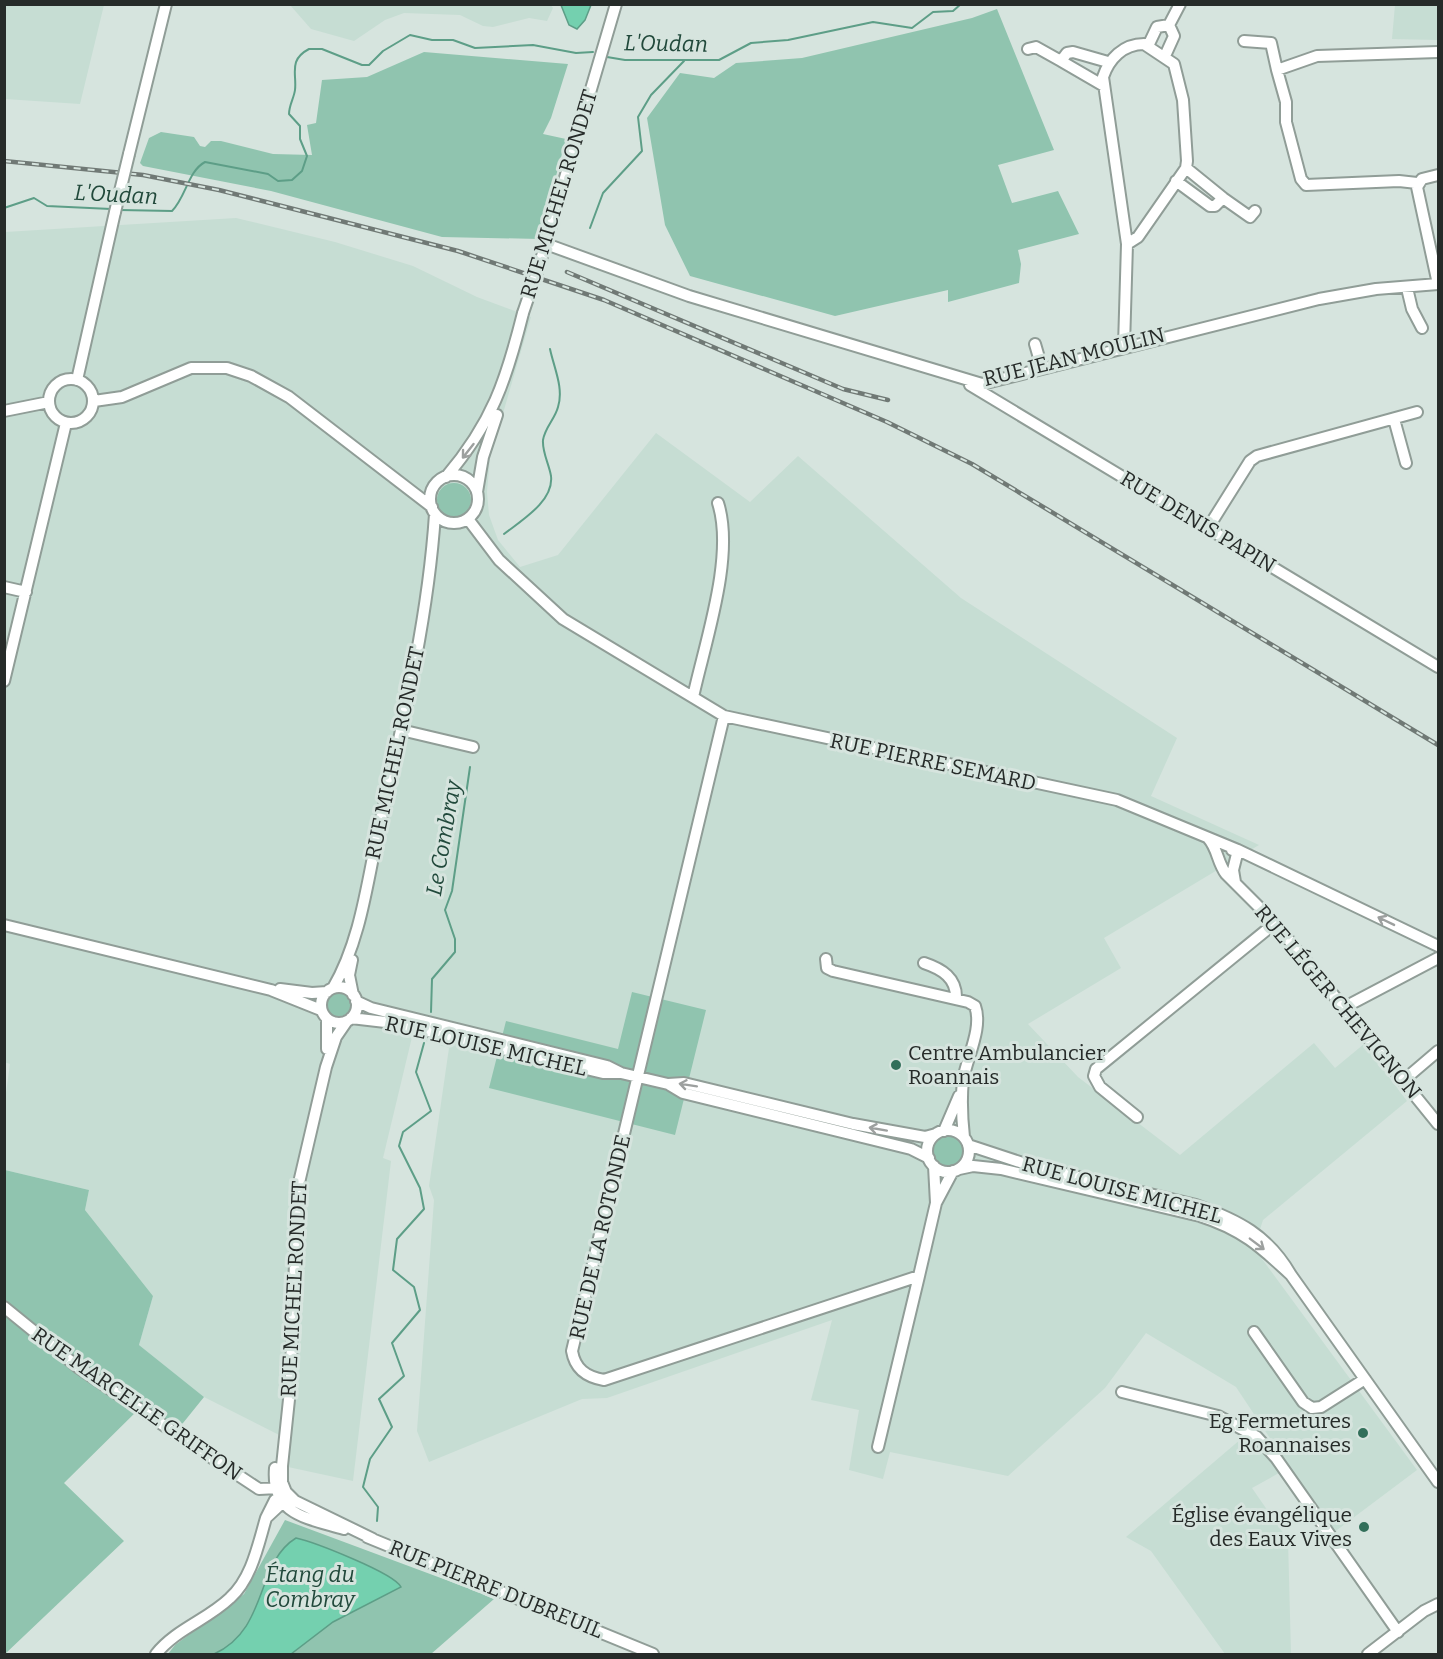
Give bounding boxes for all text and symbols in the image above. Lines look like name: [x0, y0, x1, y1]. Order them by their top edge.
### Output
water label: L'Oudan: [624, 29, 708, 58]
street label: RUE MICHEL RONDET: [515, 87, 603, 301]
water label: L'Oudan: [73, 179, 159, 210]
street label: RUE JEAN MOULIN: [980, 322, 1168, 392]
one-way arrow: [461, 443, 474, 459]
street label: RUE DENIS PAPIN: [1116, 465, 1280, 579]
street label: RUE MICHEL RONDET: [360, 644, 430, 862]
street label: RUE PIERRE SEMARD: [827, 727, 1039, 797]
water label: Le Combray: [420, 777, 467, 898]
street label: RUE LÉGER CHEVIGNON: [1249, 900, 1427, 1104]
one-way arrow: [1377, 914, 1395, 926]
street label: RUE LOUISE MICHEL: [383, 1010, 590, 1082]
place label: Centre Ambulancier Roannais: [908, 1040, 1106, 1090]
marker: Centre Ambulancier Roannais: [889, 1058, 903, 1072]
one-way arrow: [679, 1080, 699, 1091]
one-way arrow: [869, 1123, 889, 1134]
street label: RUE DE LA ROTONDE: [564, 1132, 636, 1342]
street label: RUE LOUISE MICHEL: [1019, 1151, 1225, 1229]
street label: RUE MICHEL RONDET: [275, 1180, 313, 1398]
one-way arrow: [1248, 1238, 1264, 1250]
street label: RUE MARCELLE GRIFFON: [27, 1321, 247, 1487]
place label: Eg Fermetures Roannaises: [1209, 1408, 1351, 1458]
marker: Eg Fermetures Roannaises: [1356, 1426, 1370, 1440]
place label: Église évangélique des Eaux Vives: [1171, 1502, 1352, 1552]
marker: Église évangélique des Eaux Vives: [1357, 1520, 1371, 1534]
street label: RUE PIERRE DUBREUIL: [385, 1534, 607, 1644]
water label: Étang du Combray: [265, 1561, 357, 1613]

